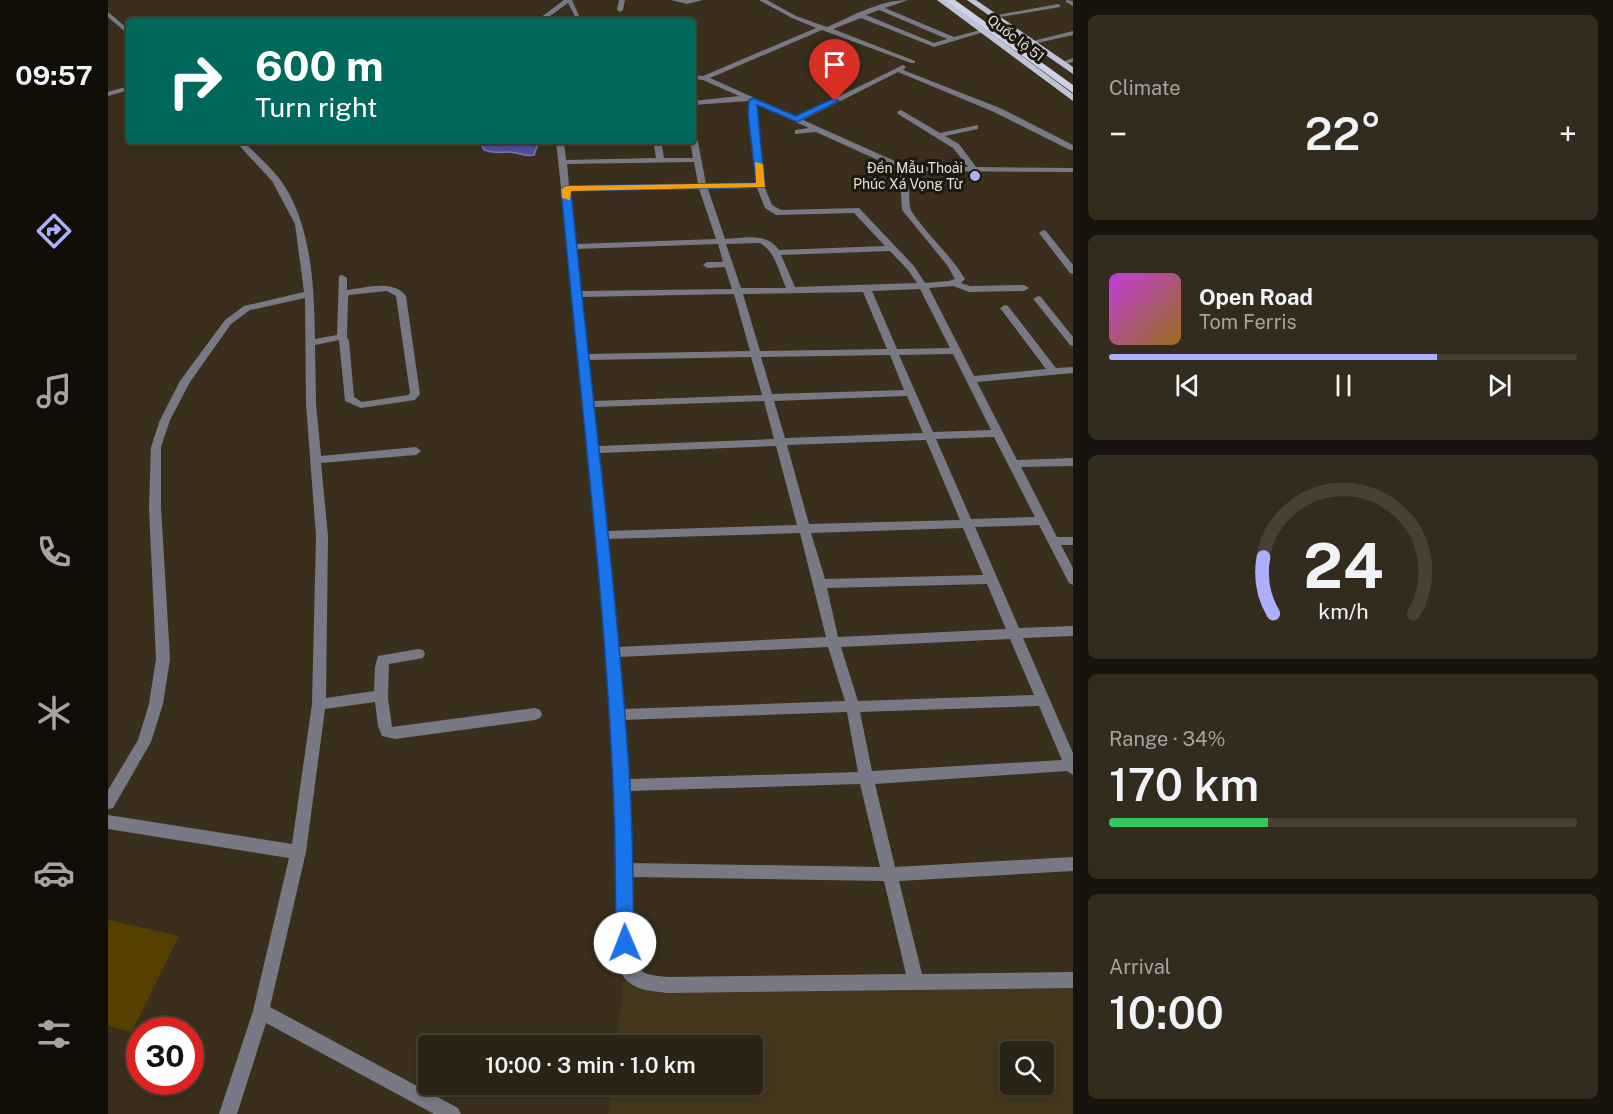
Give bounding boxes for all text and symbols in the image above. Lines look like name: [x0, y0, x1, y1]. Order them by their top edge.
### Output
street label: Quốc lộ 51: [984, 11, 1048, 65]
pin: [809, 39, 860, 101]
text: 600 m: [255, 41, 384, 90]
icon: right: [156, 42, 234, 120]
icon: arrive: [818, 48, 851, 81]
text: 09:57: [15, 59, 93, 91]
text: Climate: [1109, 76, 1181, 100]
text: Turn right: [255, 91, 378, 123]
text: 22°: [1305, 107, 1381, 160]
text: −: [1109, 115, 1127, 153]
text: +: [1559, 115, 1577, 153]
place label: Đền Mẫu Thoải Phúc Xá Vọng Từ: [853, 160, 964, 192]
marker: Đền Mẫu Thoải Phúc Xá Vọng Từ: [968, 169, 982, 183]
icon: directions: [33, 210, 75, 252]
text: Open Road: [1199, 284, 1313, 310]
text: Tom Ferris: [1199, 310, 1297, 334]
icon: previous: [1171, 369, 1204, 402]
icon: pause: [1327, 369, 1360, 402]
icon: next: [1483, 369, 1516, 402]
icon: music: [33, 370, 75, 412]
text: 24: [1303, 529, 1383, 602]
icon: phone: [33, 531, 75, 573]
text: km/h: [1318, 599, 1368, 624]
icon: climate: [33, 692, 75, 734]
text: Range · 34%: [1109, 727, 1226, 751]
text: 170 km: [1109, 758, 1259, 811]
icon: car: [33, 852, 75, 894]
position arrow: [593, 911, 657, 975]
text: Arrival: [1109, 955, 1171, 979]
text: 10:00: [1109, 986, 1224, 1039]
icon: filters: [33, 1013, 75, 1055]
speed limit sign: 30: [126, 1017, 204, 1095]
map controls: [1000, 1041, 1054, 1095]
button: search: [1000, 1041, 1054, 1095]
text: 10:00 · 3 min · 1.0 km: [485, 1052, 696, 1078]

